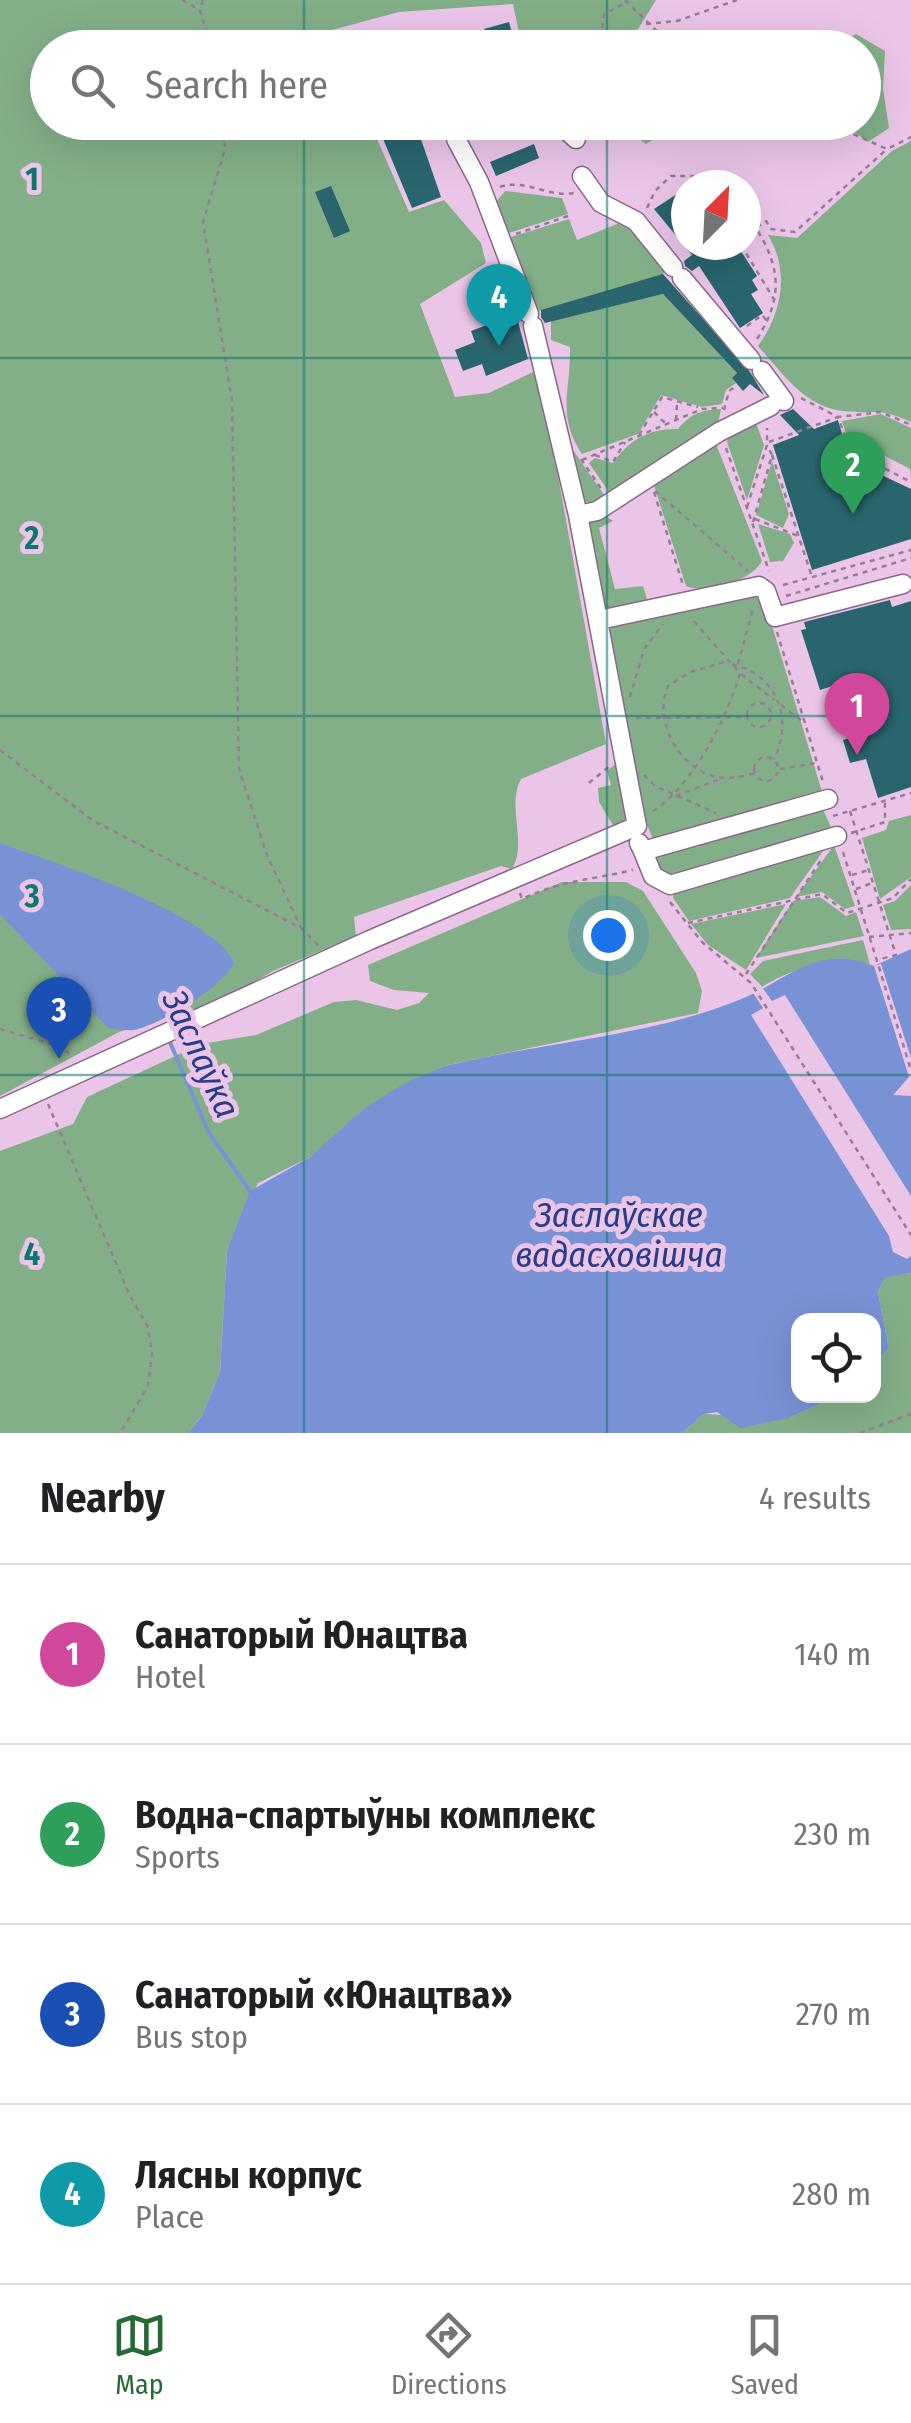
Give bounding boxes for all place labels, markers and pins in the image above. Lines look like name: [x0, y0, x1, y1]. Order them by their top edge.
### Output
pin: 4: [466, 264, 532, 346]
pin: 2: [820, 432, 886, 514]
pin: 1: [824, 672, 890, 755]
pin: 3: [27, 976, 92, 1059]

